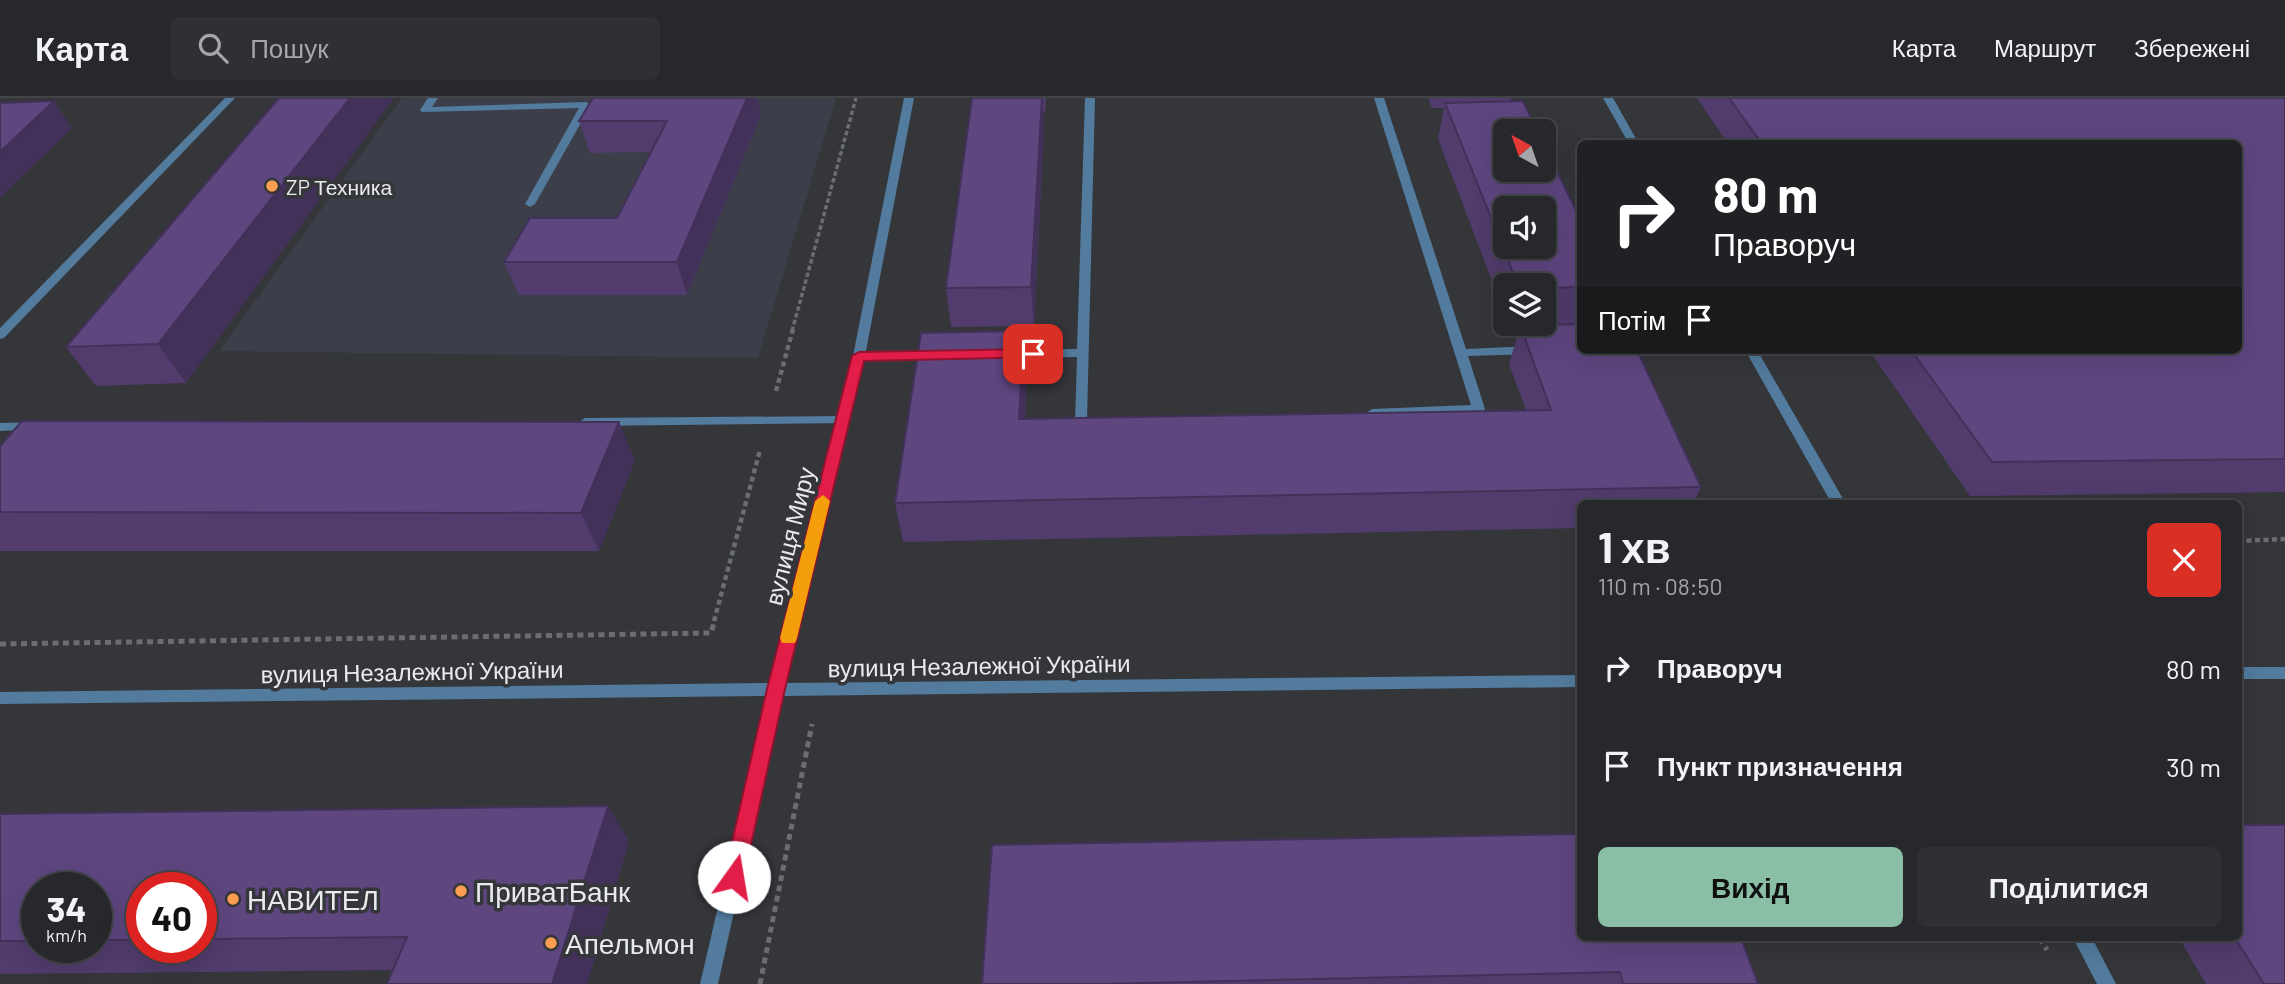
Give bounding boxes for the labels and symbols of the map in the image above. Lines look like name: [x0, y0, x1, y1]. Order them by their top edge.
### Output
north arrow: [1493, 119, 1556, 182]
place label: ZP Техника: [286, 174, 393, 199]
marker: ZP Техника: [264, 178, 280, 194]
pin: [1003, 324, 1063, 384]
street label: вулиця Миру: [758, 464, 820, 608]
street label: вулиця Незалежної України: [827, 648, 1131, 682]
street label: вулиця Незалежної України: [260, 654, 564, 688]
position arrow: [697, 840, 771, 914]
speed limit sign: 40: [126, 872, 217, 963]
place label: ПриватБанк: [475, 874, 631, 908]
place label: НАВИТЕЛ: [247, 882, 379, 916]
marker: ПриватБанк: [453, 883, 469, 899]
marker: НАВИТЕЛ: [225, 891, 241, 907]
place label: Апельмон: [565, 926, 695, 960]
marker: Апельмон: [543, 935, 559, 951]

